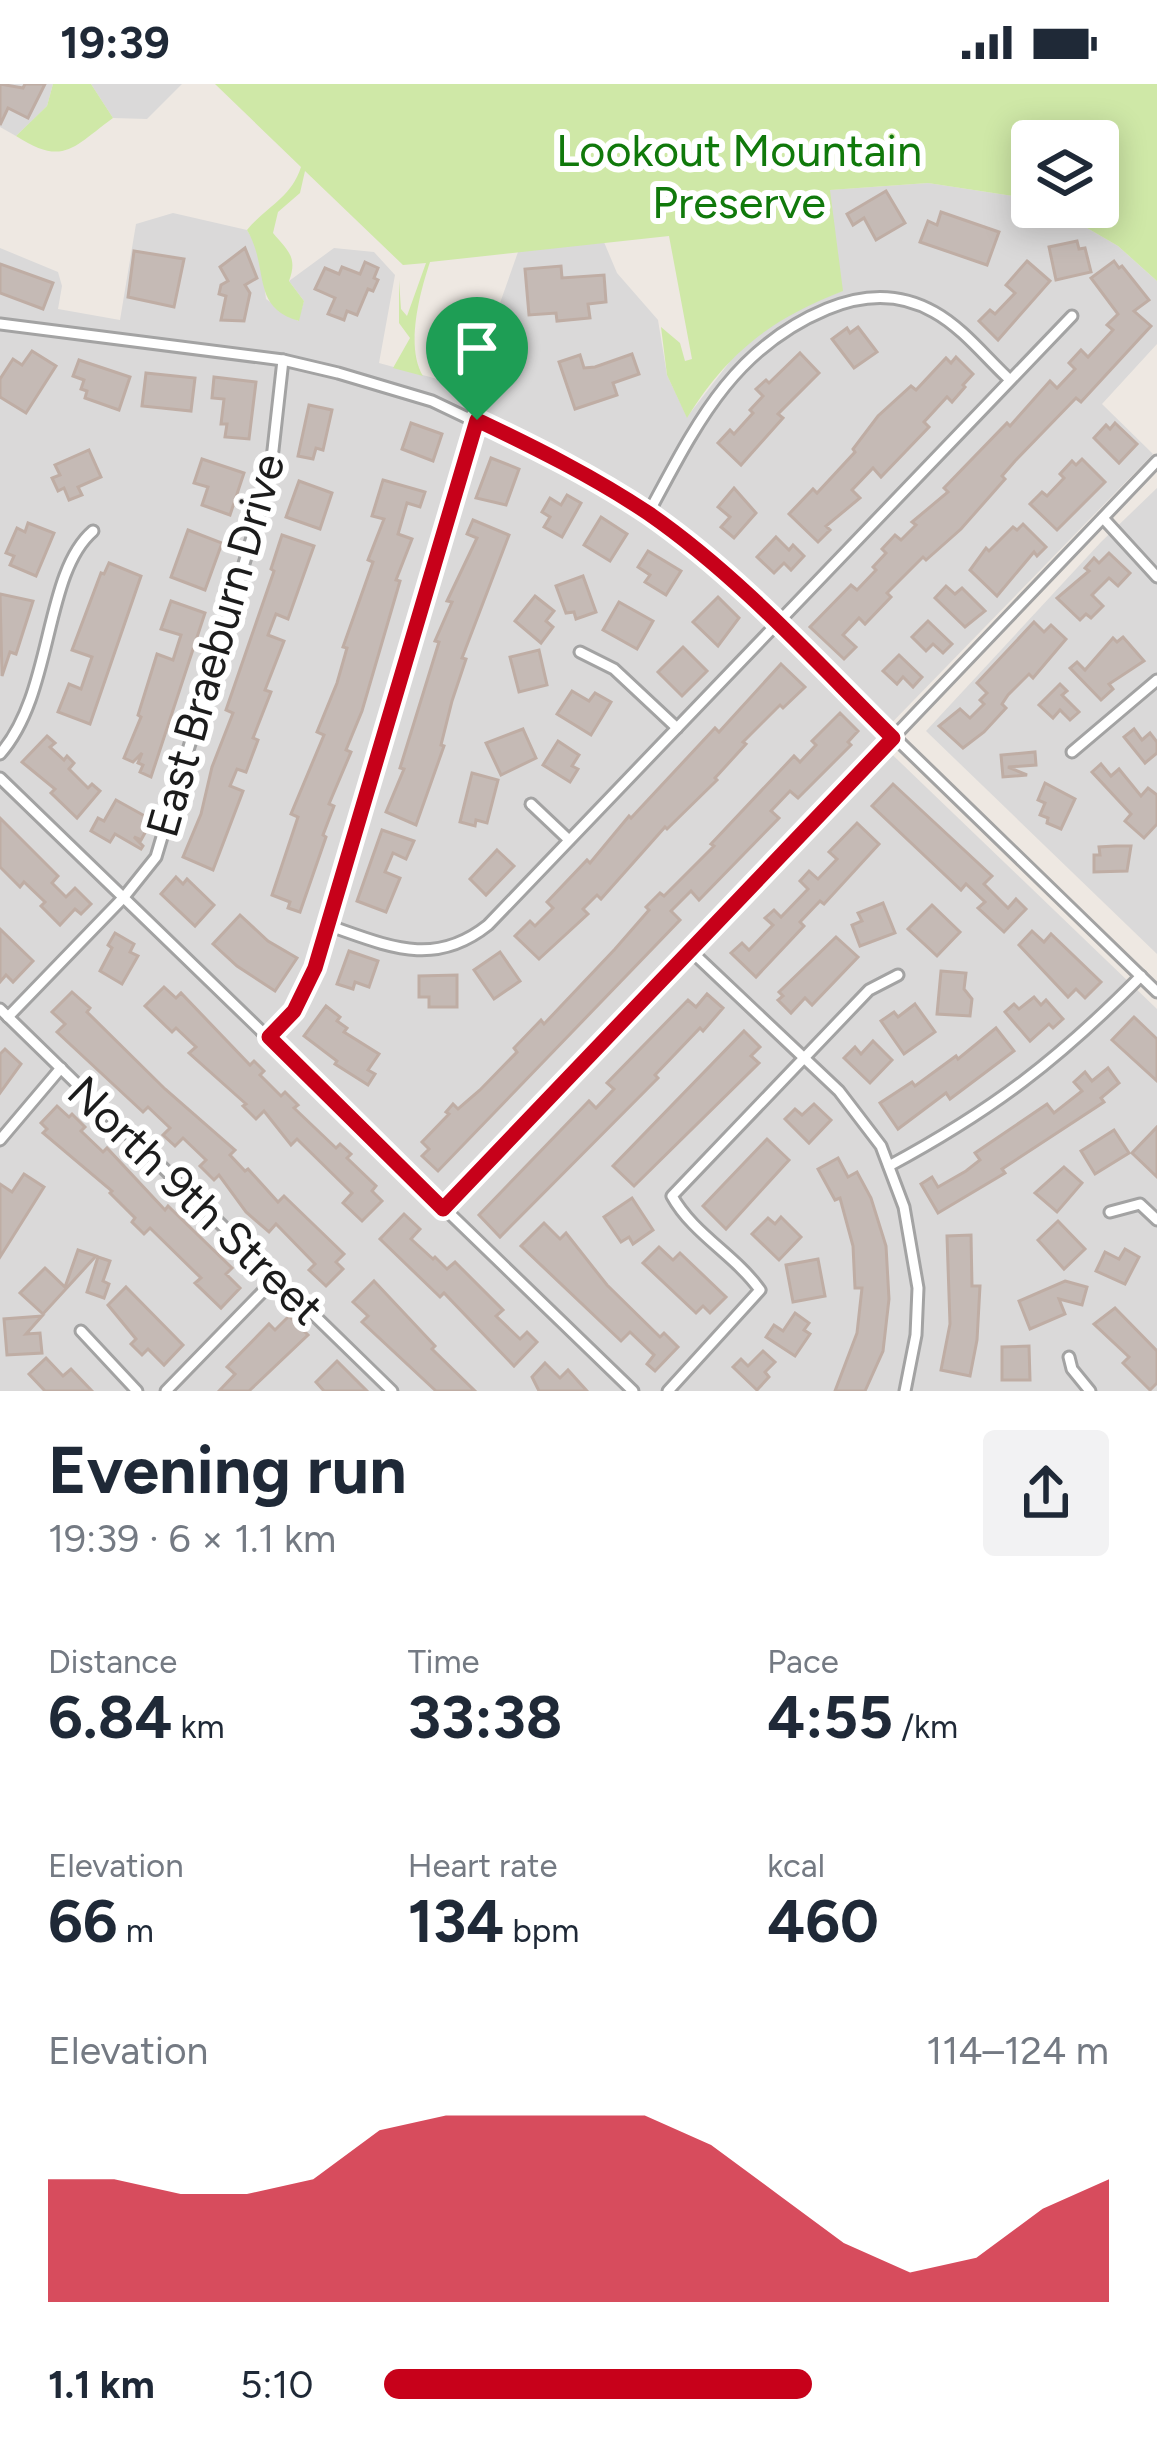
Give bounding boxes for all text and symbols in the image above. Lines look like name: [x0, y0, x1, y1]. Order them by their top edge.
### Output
text: 19:39: [60, 15, 170, 69]
map controls: [1011, 120, 1119, 228]
button: layers: [1011, 120, 1119, 228]
park label: Lookout Mountain Preserve: [556, 123, 922, 229]
pin: [426, 297, 528, 420]
icon: arrive: [444, 315, 510, 381]
street label: East Braeburn Drive: [134, 447, 296, 843]
street label: North 9th Street: [57, 1065, 335, 1335]
text: Evening run: [48, 1430, 407, 1510]
button: share: [983, 1430, 1109, 1556]
text: 19:39 · 6 × 1.1 km: [48, 1515, 336, 1562]
text: Distance: [48, 1642, 177, 1681]
text: Time: [408, 1642, 480, 1681]
text: Pace: [767, 1642, 839, 1681]
text: 6.84: [48, 1681, 172, 1753]
text: 33:38: [408, 1681, 563, 1753]
text: 4:55: [767, 1681, 893, 1753]
text: km: [172, 1707, 225, 1746]
text: /km: [893, 1707, 958, 1746]
text: Elevation: [48, 1846, 184, 1885]
text: Heart rate: [408, 1846, 557, 1885]
text: kcal: [767, 1846, 825, 1885]
text: 66: [48, 1885, 118, 1957]
text: 134: [408, 1885, 504, 1957]
text: 460: [767, 1885, 879, 1957]
text: m: [118, 1911, 154, 1950]
text: bpm: [504, 1911, 579, 1950]
text: Elevation: [48, 2027, 208, 2074]
text: 114–124 m: [926, 2027, 1109, 2074]
text: 1.1 km: [48, 2361, 155, 2408]
text: 5:10: [240, 2361, 313, 2408]

